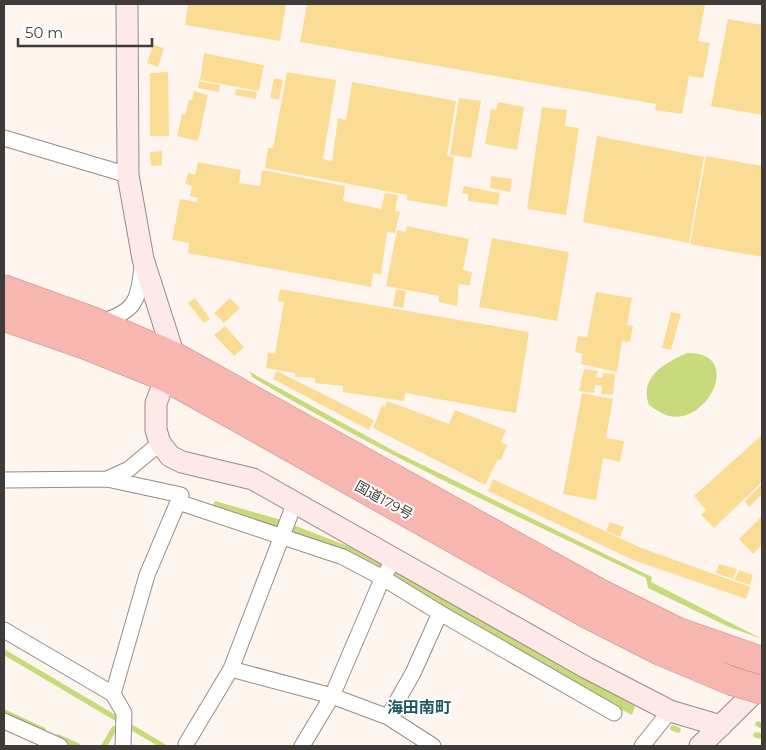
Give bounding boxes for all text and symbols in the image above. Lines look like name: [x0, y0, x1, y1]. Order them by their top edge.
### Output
scale bar: [18, 15, 151, 47]
text: 50 m: [25, 23, 63, 42]
street label: 国道179号: [352, 477, 416, 523]
district label: 海田南町: [387, 698, 451, 717]

